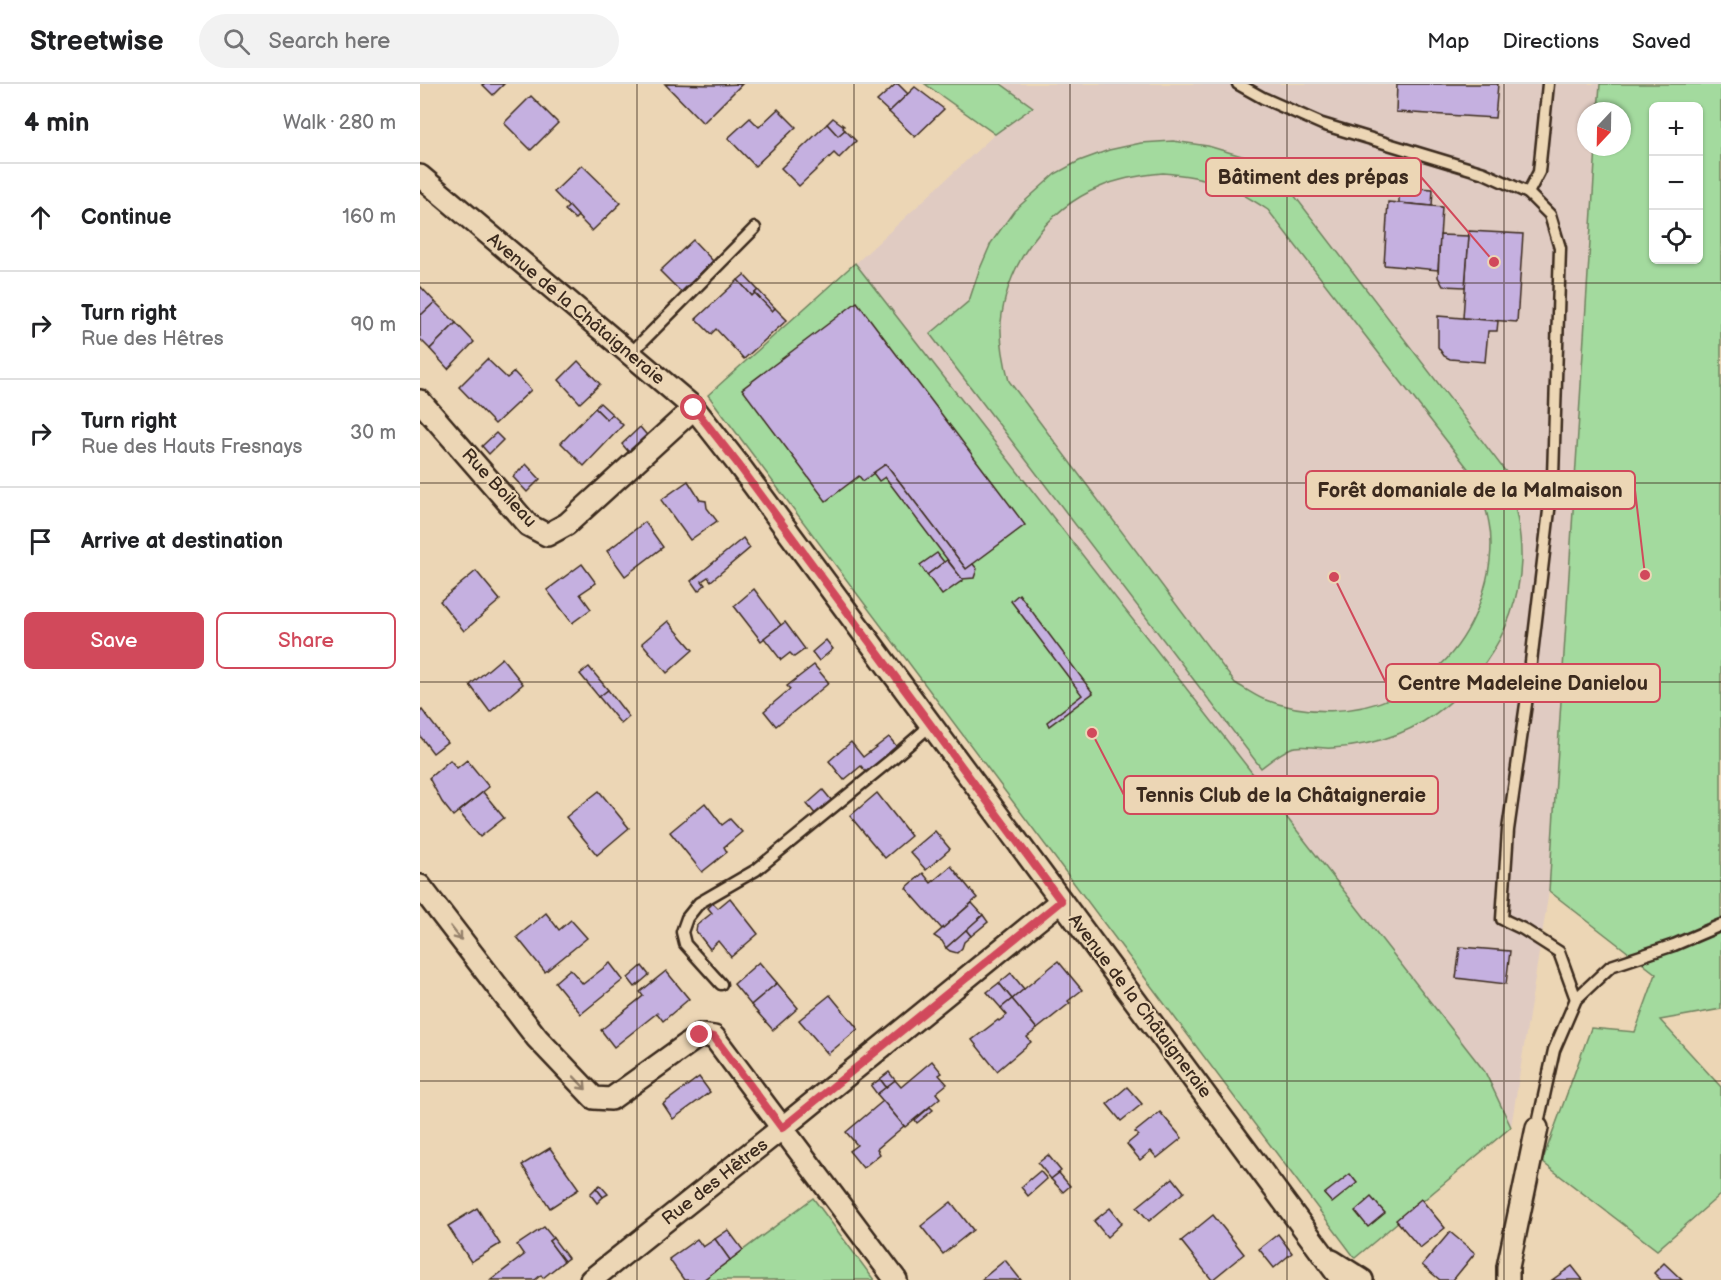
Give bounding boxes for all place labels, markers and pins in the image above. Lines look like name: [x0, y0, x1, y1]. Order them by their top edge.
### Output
callout: Bâtiment des prépas: [1206, 158, 1421, 196]
callout: Forêt domaniale de la Malmaison: [1306, 471, 1635, 509]
callout: Centre Madeleine Danielou: [1386, 664, 1660, 702]
callout: Tennis Club de la Châtaigneraie: [1124, 776, 1438, 814]

